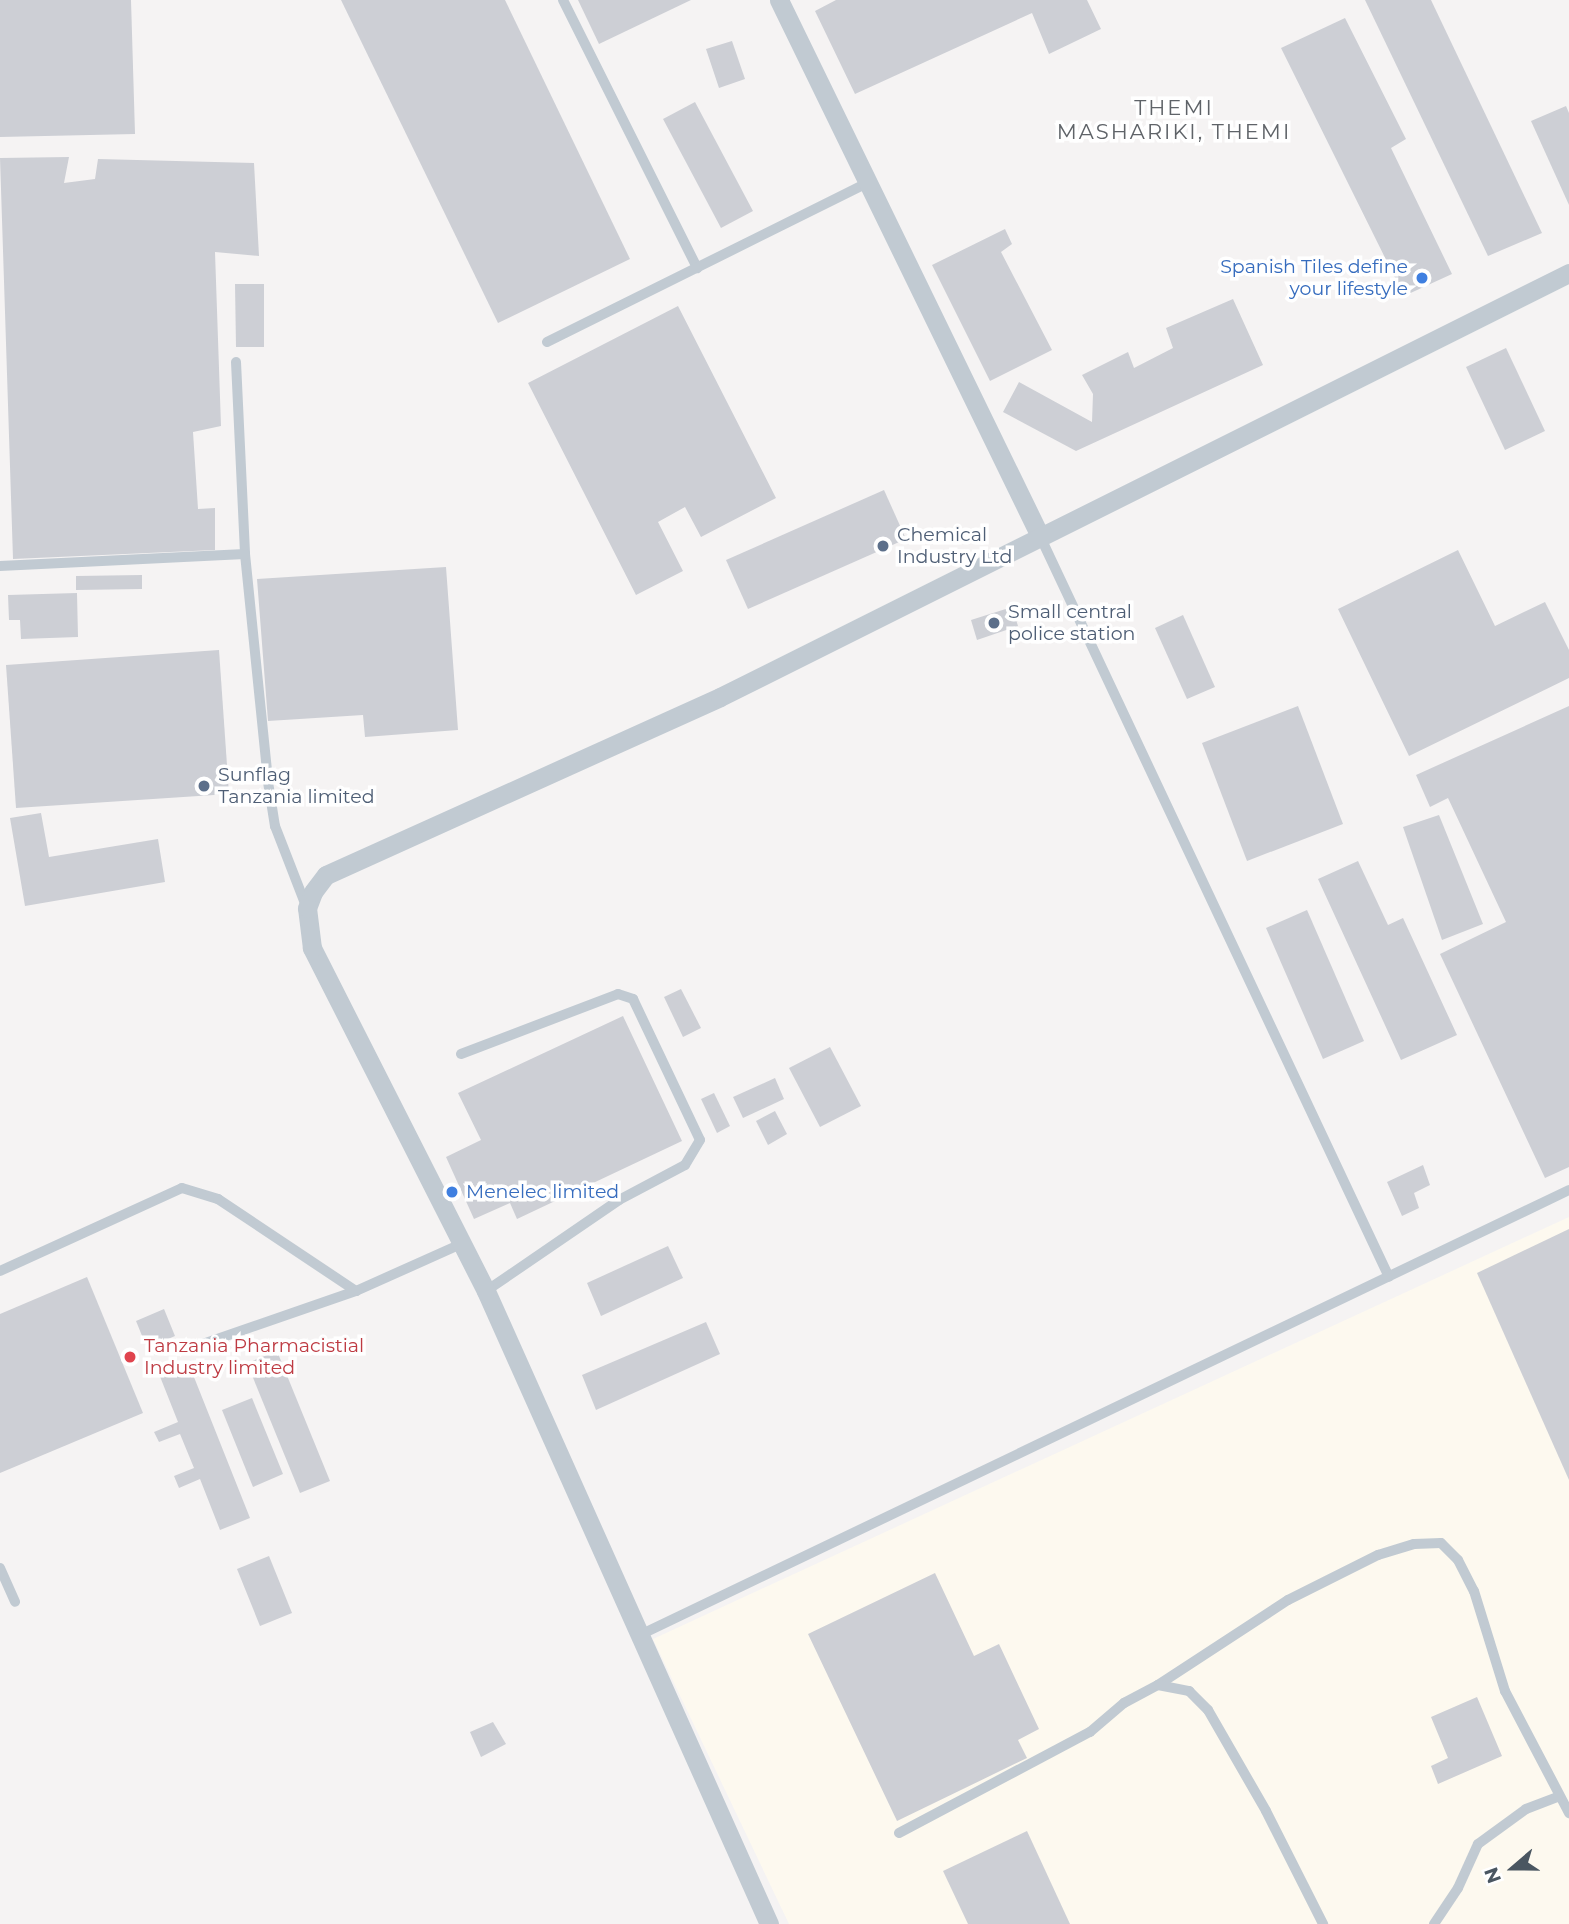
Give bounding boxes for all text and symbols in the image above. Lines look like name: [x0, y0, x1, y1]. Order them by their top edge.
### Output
district label: THEMI MASHARIKI, THEMI: [1059, 95, 1289, 145]
place label: Spanish Tiles define your lifestyle: [1220, 256, 1408, 300]
marker: Spanish Tiles define your lifestyle: [1414, 270, 1430, 286]
place label: Chemical Industry Ltd: [897, 524, 1012, 568]
marker: Chemical Industry Ltd: [875, 538, 891, 554]
place label: Small central police station: [1008, 601, 1135, 645]
marker: Small central police station: [986, 615, 1002, 631]
place label: Sunflag Tanzania limited: [218, 764, 375, 808]
marker: Sunflag Tanzania limited: [196, 778, 212, 794]
place label: Menelec limited: [466, 1181, 619, 1203]
marker: Menelec limited: [444, 1184, 460, 1200]
place label: Tanzania Pharmacistial Industry limited: [144, 1335, 364, 1379]
marker: Tanzania Pharmacistial Industry limited: [122, 1349, 138, 1365]
north arrow: [1478, 1833, 1548, 1903]
text: N: [1479, 1864, 1506, 1887]

